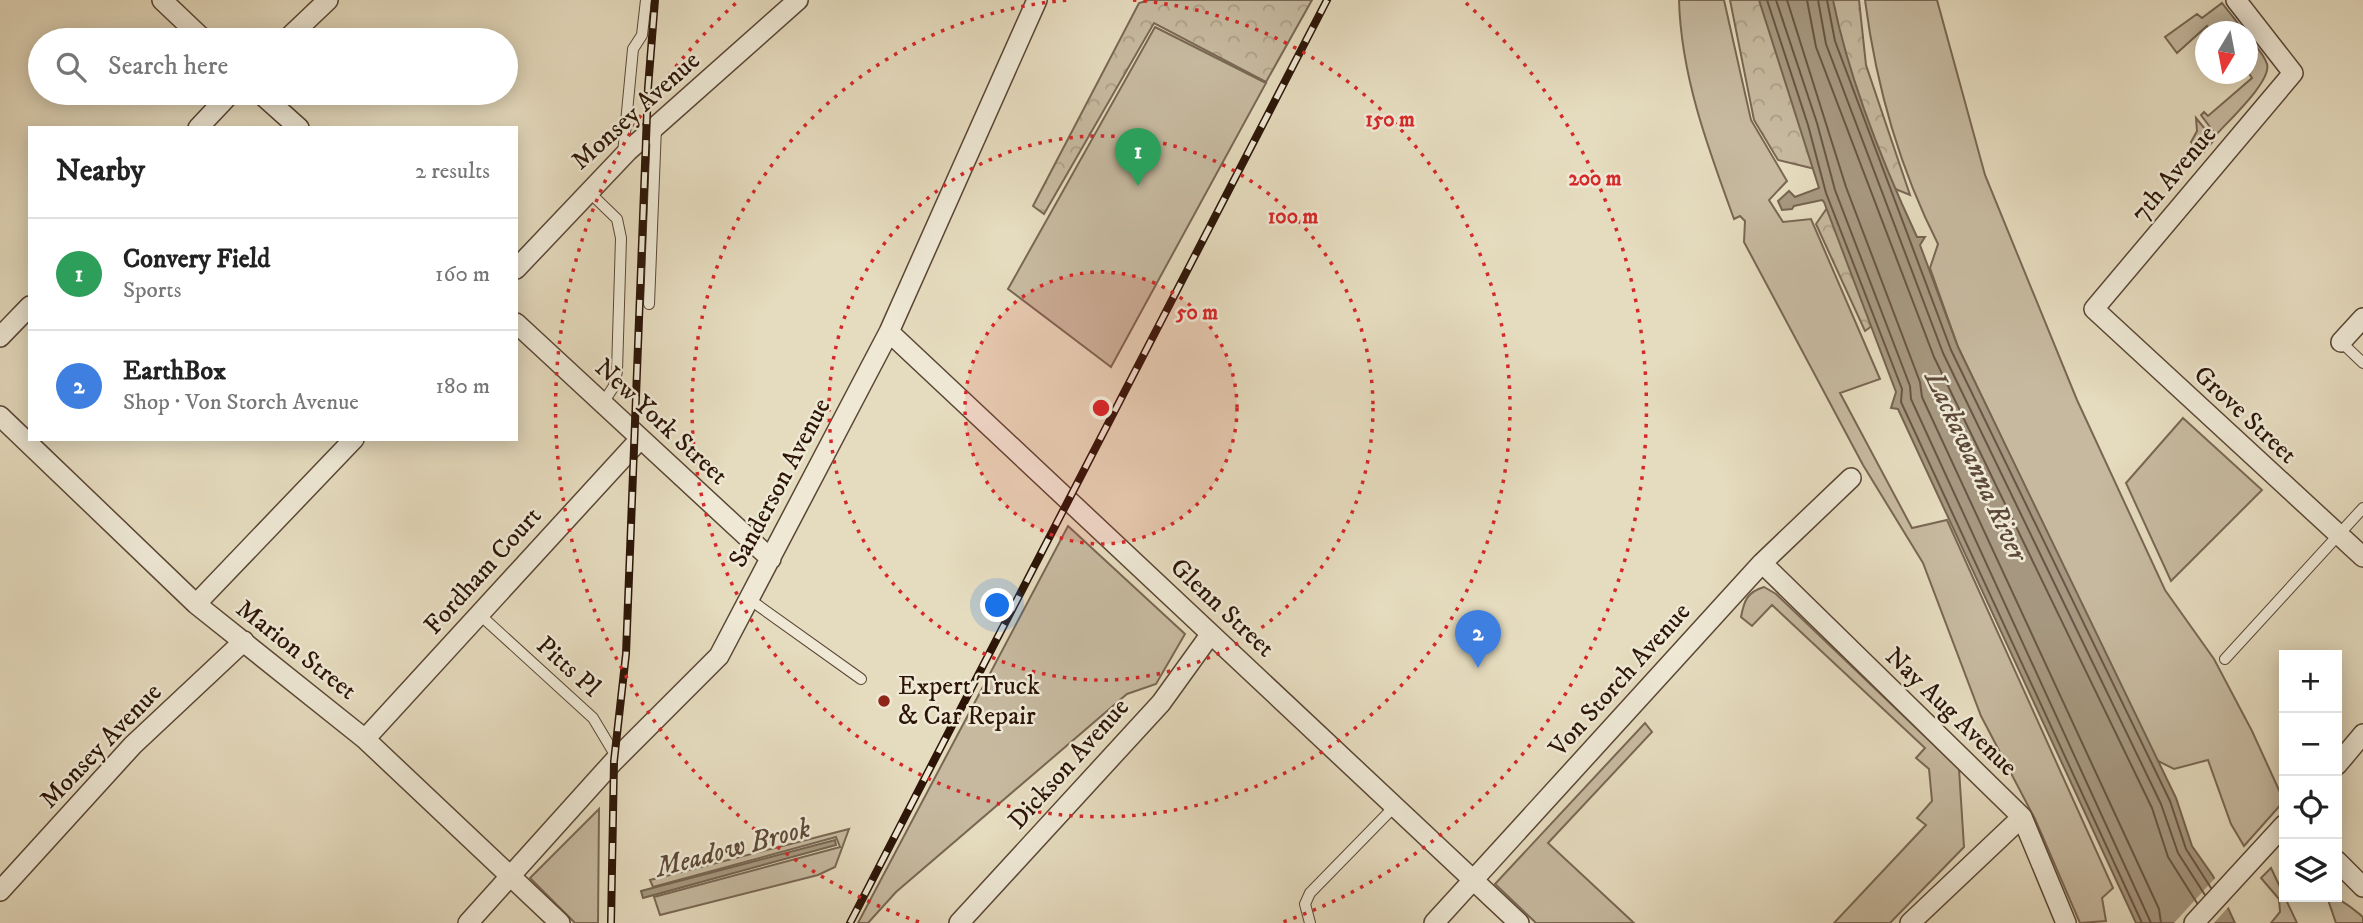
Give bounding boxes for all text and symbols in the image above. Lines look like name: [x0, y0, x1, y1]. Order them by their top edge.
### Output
north arrow: [2195, 21, 2258, 84]
search box: [28, 28, 518, 105]
street label: Monsey Avenue: [565, 45, 707, 177]
icon: search: [52, 48, 90, 86]
text: Search here: [108, 50, 228, 83]
text: 150 m: [1365, 107, 1415, 133]
street label: 7th Avenue: [2124, 119, 2224, 229]
pin: 1: [1115, 128, 1161, 186]
text: Nearby: [56, 153, 145, 190]
text: 2 results: [415, 157, 490, 186]
text: 200 m: [1568, 166, 1622, 192]
text: 100 m: [1268, 204, 1318, 230]
text: Convery Field: [123, 243, 270, 276]
text: 1: [75, 260, 83, 289]
text: 160 m: [435, 260, 490, 289]
text: Sports: [123, 276, 181, 305]
text: 50 m: [1175, 300, 1218, 326]
street label: New York Street: [587, 352, 735, 492]
text: EarthBox: [123, 355, 226, 388]
street label: Grove Street: [2186, 359, 2304, 471]
water label: Lackawanna River: [1916, 364, 2036, 568]
text: 2: [73, 372, 85, 401]
text: 180 m: [435, 372, 490, 401]
text: Shop · Von Storch Avenue: [123, 388, 359, 417]
street label: Sanderson Avenue: [722, 393, 838, 573]
centre of rings: [1089, 396, 1113, 420]
street label: Fordham Court: [417, 500, 549, 642]
street label: Glenn Street: [1163, 551, 1281, 665]
your location: [980, 588, 1014, 622]
street label: Marion Street: [229, 593, 363, 707]
street label: Von Storch Avenue: [1541, 596, 1698, 765]
pin: 2: [1455, 610, 1501, 668]
street label: Pitts Pl: [529, 630, 607, 705]
street label: Nay Aug Avenue: [1878, 640, 2024, 784]
map controls: [2279, 650, 2342, 902]
button: +: [2279, 650, 2342, 713]
place label: Expert Truck & Car Repair: [898, 670, 1040, 733]
street label: Monsey Avenue: [33, 676, 169, 816]
street label: Dickson Avenue: [1001, 691, 1137, 837]
marker: Expert Truck & Car Repair: [876, 693, 892, 709]
button: −: [2279, 713, 2342, 776]
button: locate: [2279, 776, 2342, 839]
water label: Meadow Brook: [650, 810, 815, 886]
button: layers: [2279, 839, 2342, 902]

